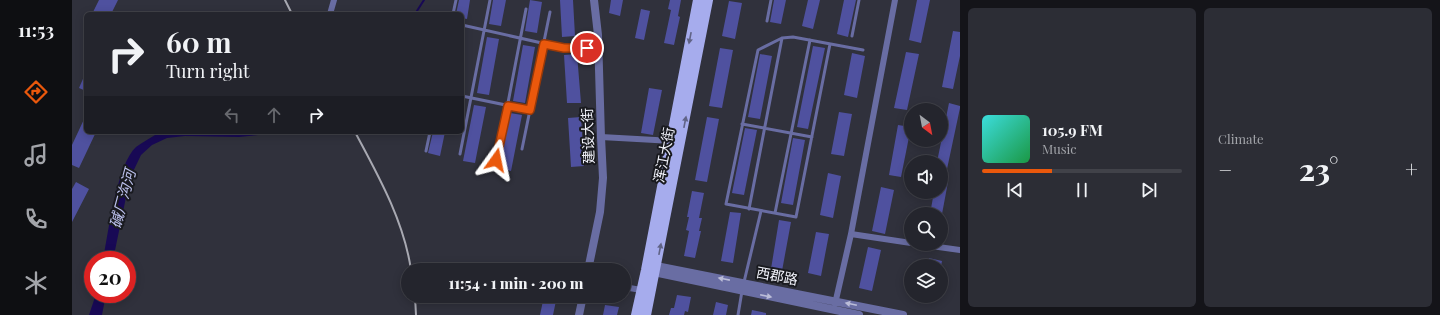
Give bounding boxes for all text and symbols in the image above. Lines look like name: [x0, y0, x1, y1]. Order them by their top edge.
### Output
text: 11:53: [18, 18, 54, 42]
text: 60 m: [166, 23, 232, 60]
icon: right: [100, 28, 152, 80]
pin: [570, 31, 604, 65]
one-way arrow: [687, 32, 693, 44]
icon: arrive: [576, 37, 598, 59]
text: Turn right: [166, 59, 249, 83]
icon: directions: [22, 78, 50, 106]
north arrow: [904, 103, 948, 147]
map controls: [904, 103, 948, 303]
icon: left: [221, 104, 243, 126]
icon: ahead: [263, 104, 285, 126]
icon: right: [305, 104, 327, 126]
street label: 建设大街: [577, 108, 598, 164]
one-way arrow: [682, 116, 688, 128]
text: 105.9 FM: [1042, 120, 1103, 140]
street label: 浑江大街: [649, 126, 678, 184]
text: Climate: [1218, 130, 1264, 147]
position arrow: [475, 139, 517, 181]
text: Music: [1042, 140, 1077, 157]
icon: music: [22, 141, 50, 169]
text: 23°: [1299, 149, 1338, 189]
text: −: [1218, 154, 1232, 184]
text: +: [1405, 154, 1418, 184]
button: sound: [904, 155, 948, 199]
water label: 碱厂沟河: [105, 164, 140, 230]
icon: previous: [1004, 179, 1026, 201]
icon: pause: [1071, 179, 1093, 201]
icon: next: [1138, 179, 1160, 201]
icon: phone: [22, 205, 50, 233]
button: search: [904, 207, 948, 251]
one-way arrow: [658, 243, 664, 256]
speed limit sign: 20: [84, 251, 136, 303]
button: layers: [904, 259, 948, 303]
street label: 西郡路: [755, 262, 800, 289]
icon: climate: [22, 269, 50, 297]
text: 11:54 · 1 min · 200 m: [448, 273, 584, 293]
one-way arrow: [718, 275, 730, 281]
one-way arrow: [760, 293, 772, 299]
one-way arrow: [845, 301, 857, 307]

